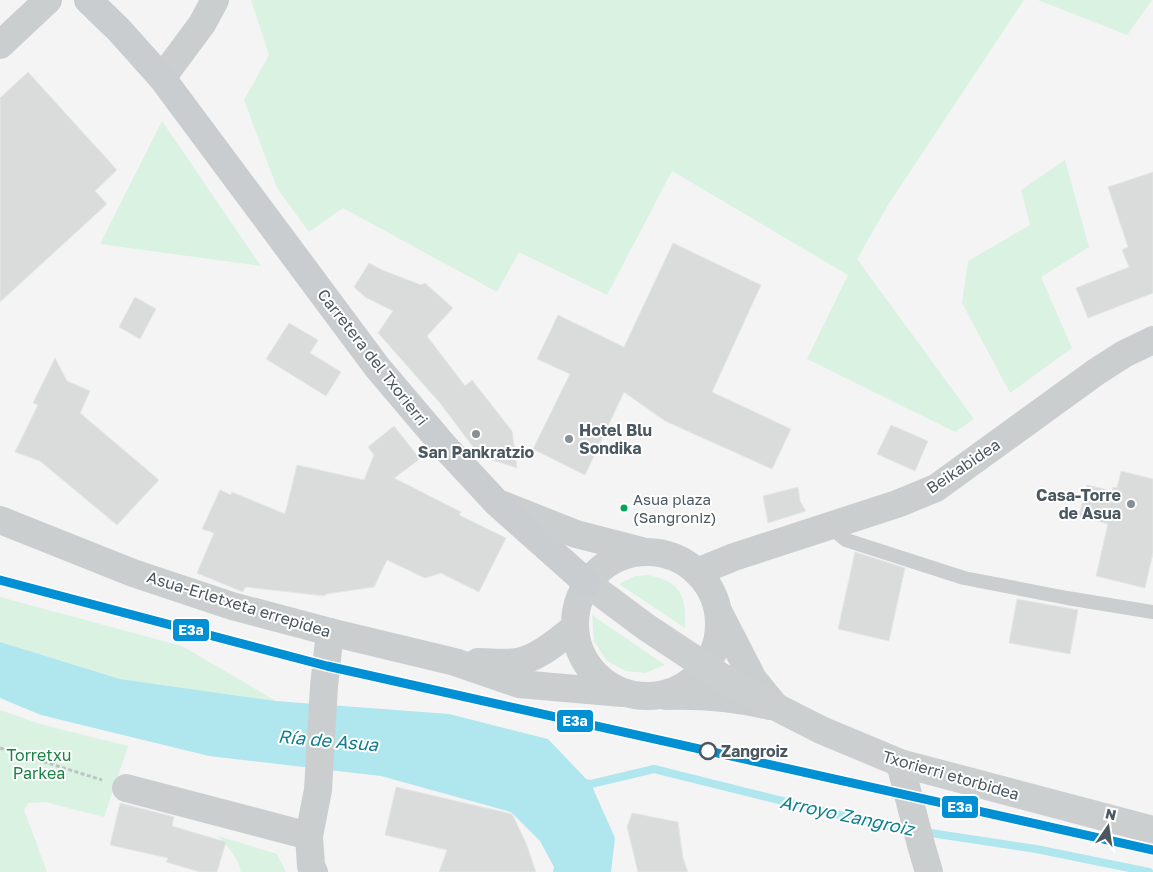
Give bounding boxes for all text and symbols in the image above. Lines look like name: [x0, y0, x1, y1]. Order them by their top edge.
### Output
street label: Carretera del Txorierri: [313, 285, 433, 429]
place label: Hotel Blu Sondika: [579, 420, 652, 458]
marker: San Pankratzio: [470, 428, 482, 440]
marker: Hotel Blu Sondika: [563, 433, 575, 445]
street label: Beikabidea: [922, 434, 1004, 498]
place label: San Pankratzio: [418, 442, 535, 462]
place label: Casa-Torre de Asua: [1036, 485, 1121, 523]
place label: Asua plaza (Sangroniz): [633, 490, 717, 526]
marker: Casa-Torre de Asua: [1125, 498, 1137, 510]
marker: Asua plaza (Sangroniz): [619, 503, 629, 513]
street label: Asua-Erletxeta errepidea: [145, 566, 333, 642]
line badge: E3a: [172, 618, 210, 642]
text: E3a: [178, 621, 204, 638]
line badge: E3a: [556, 709, 594, 733]
text: E3a: [562, 712, 588, 729]
water label: Ría de Asua: [277, 725, 380, 755]
place label: Zangroiz: [721, 741, 788, 761]
marker: Zangroiz: [699, 742, 717, 760]
park label: Torretxu Parkea: [7, 745, 71, 783]
street label: Txorierri etorbidea: [880, 746, 1022, 804]
water label: Arroyo Zangroiz: [778, 790, 918, 840]
line badge: E3a: [941, 795, 979, 819]
text: E3a: [947, 798, 973, 815]
north arrow: [1083, 802, 1133, 852]
text: N: [1104, 804, 1118, 823]

